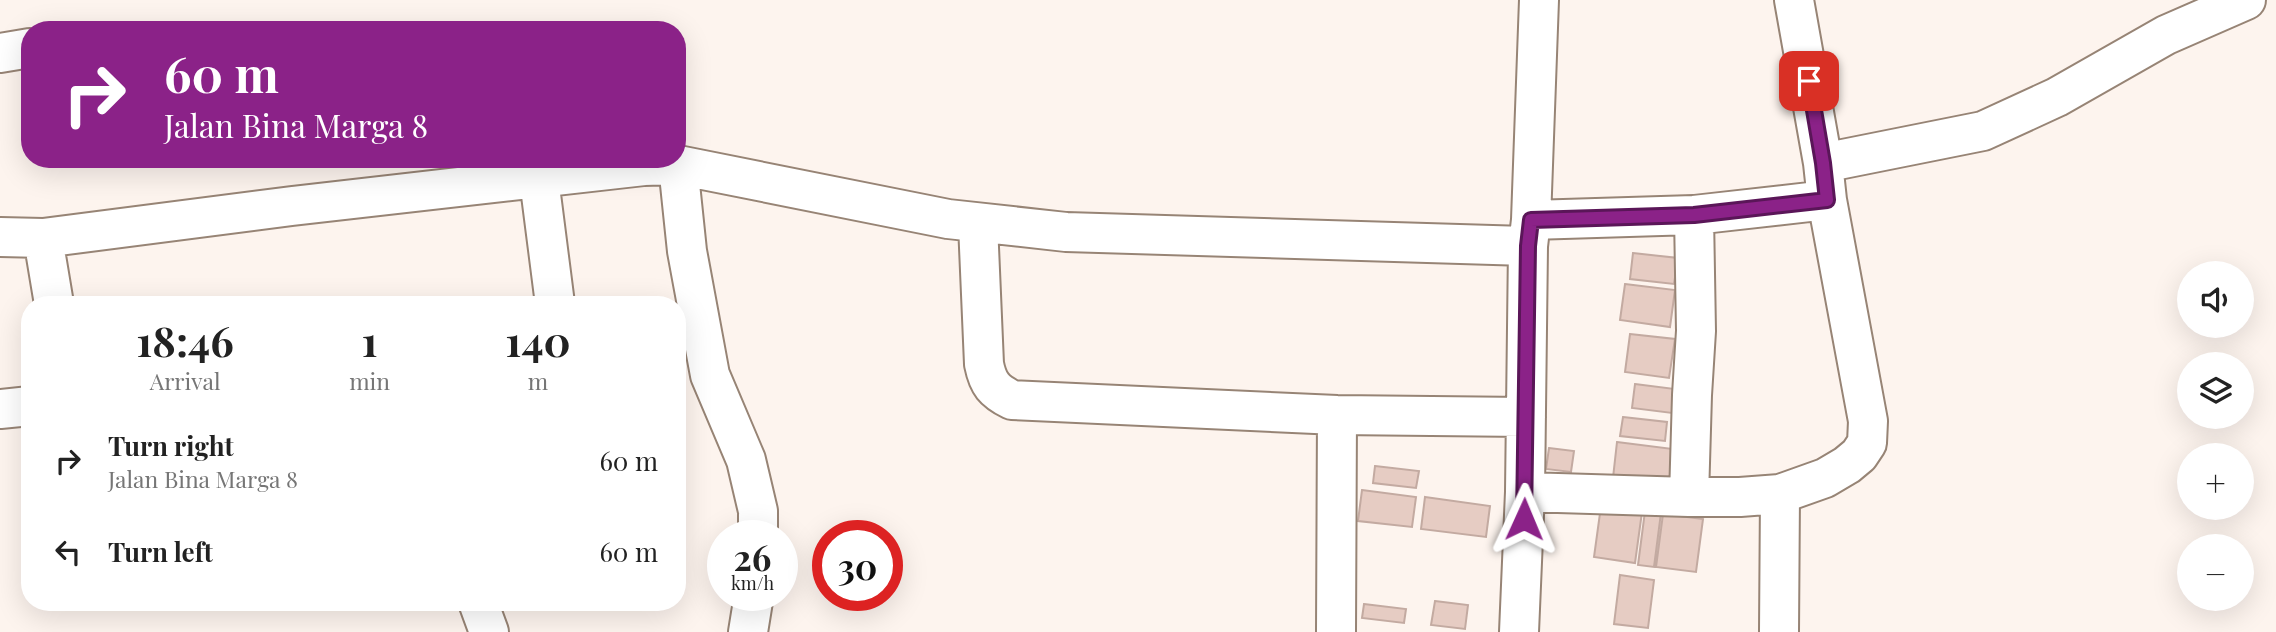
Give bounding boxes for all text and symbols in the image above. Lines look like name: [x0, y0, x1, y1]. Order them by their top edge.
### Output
text: 60 m: [164, 40, 279, 105]
icon: right: [49, 49, 140, 140]
pin: [1779, 51, 1839, 111]
icon: arrive: [1790, 62, 1828, 100]
text: Jalan Bina Marga 8: [164, 103, 428, 146]
map controls: [2177, 261, 2254, 611]
button: sound: [2177, 261, 2254, 338]
text: 18:46: [136, 312, 234, 368]
text: 1: [362, 312, 378, 368]
text: 140: [505, 312, 571, 368]
button: layers: [2177, 352, 2254, 429]
text: Arrival: [150, 365, 220, 396]
text: min: [349, 365, 390, 396]
text: m: [528, 365, 548, 396]
text: Turn right: [108, 428, 234, 463]
icon: right: [49, 442, 87, 480]
text: 60 m: [599, 443, 658, 478]
button: +: [2177, 443, 2254, 520]
text: Jalan Bina Marga 8: [108, 463, 298, 494]
position arrow: [1487, 482, 1561, 556]
speed limit sign: 30: [812, 520, 903, 611]
icon: left: [49, 533, 87, 571]
text: 26: [734, 533, 771, 580]
text: Turn left: [108, 534, 213, 569]
text: 60 m: [599, 534, 658, 569]
button: −: [2177, 534, 2254, 611]
text: km/h: [731, 571, 774, 595]

